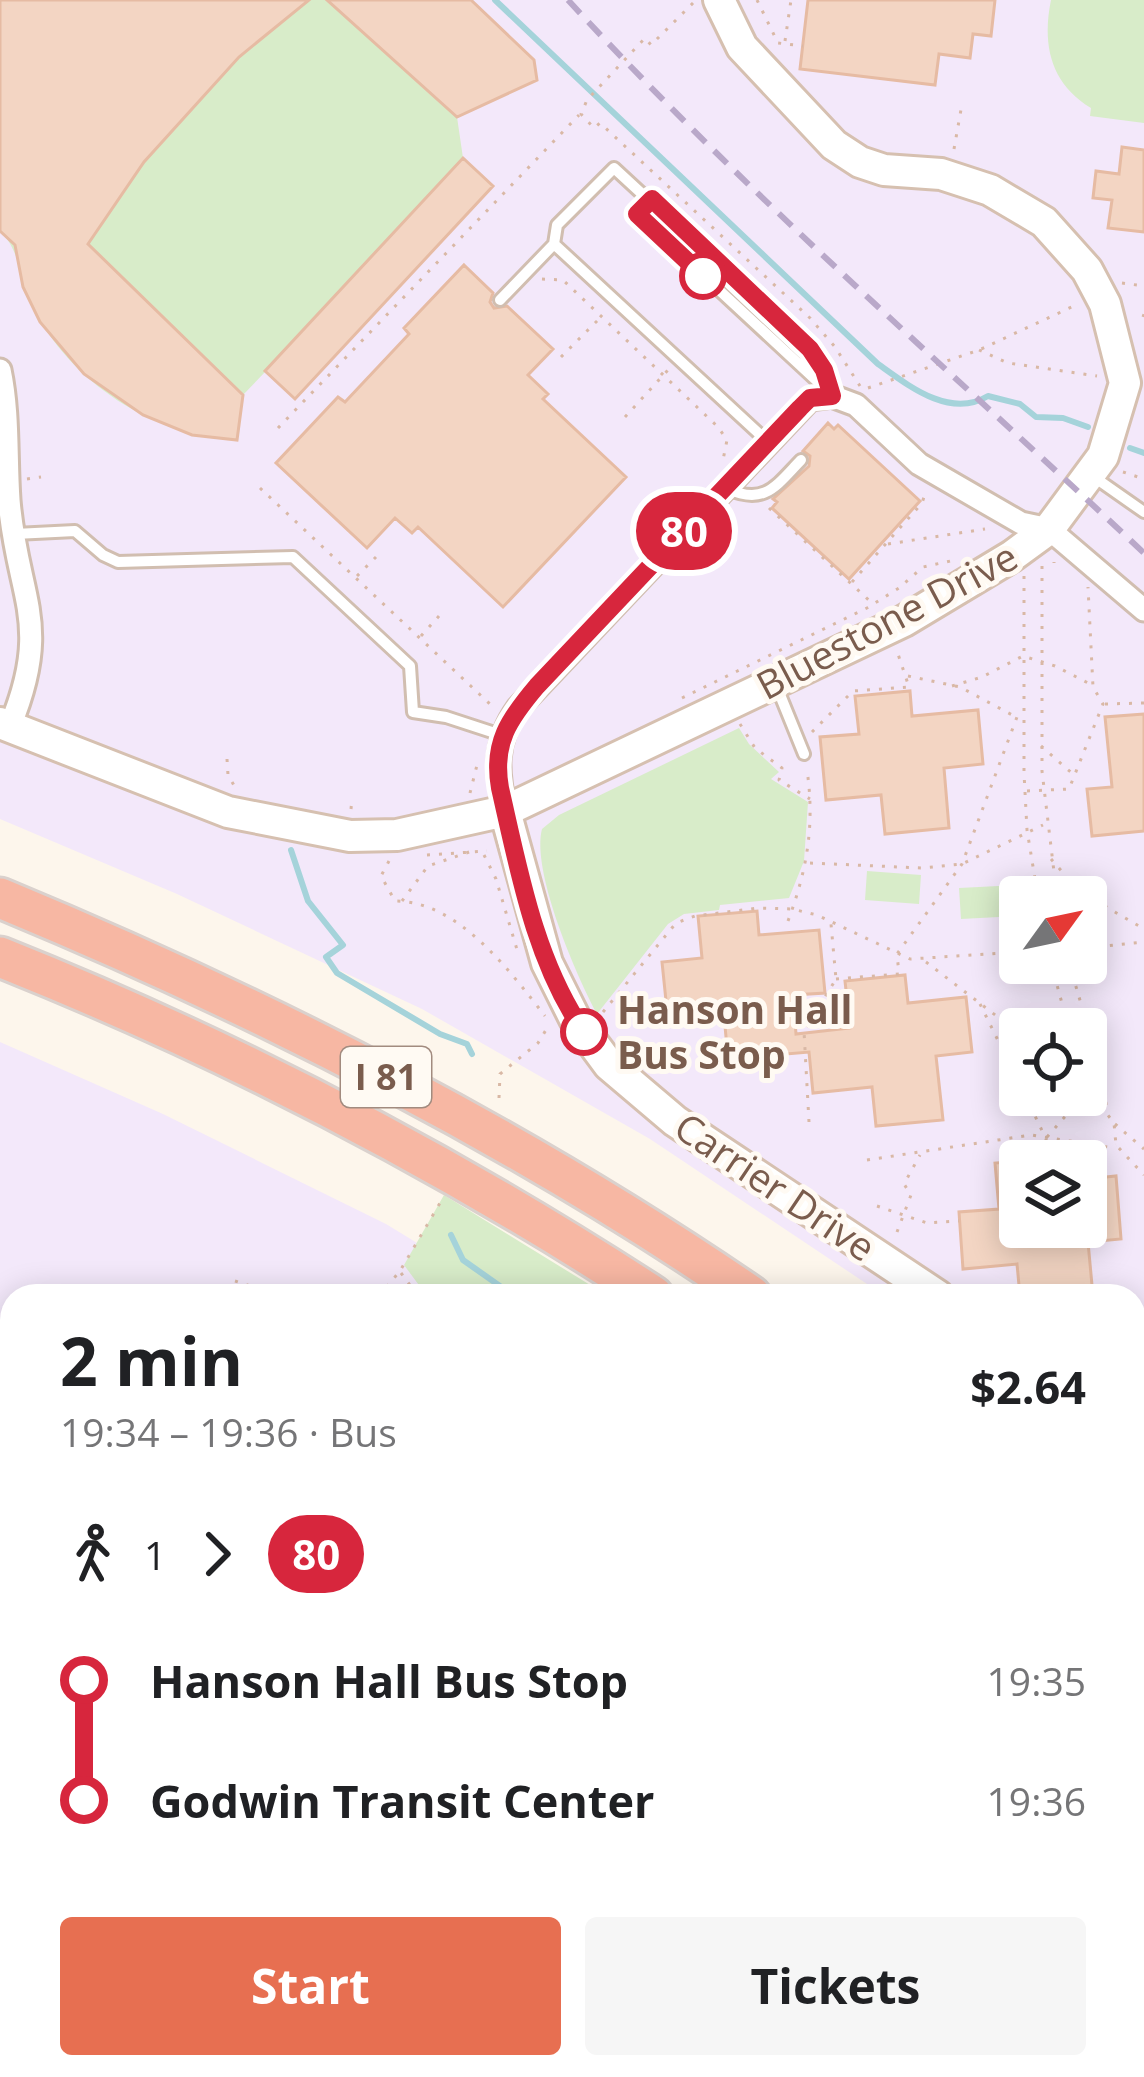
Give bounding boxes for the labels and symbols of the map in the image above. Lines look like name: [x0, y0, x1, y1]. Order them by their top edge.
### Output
unlabelled marker: [681, 254, 725, 298]
line badge: 80: [630, 492, 738, 570]
street label: Bluestone Drive: [747, 529, 1026, 711]
north arrow: [999, 876, 1107, 984]
place label: Hanson Hall Bus Stop: [617, 982, 853, 1080]
marker: Hanson Hall Bus Stop: [562, 1010, 606, 1054]
road number: I 81: [341, 1047, 431, 1107]
street label: Carrier Drive: [665, 1099, 887, 1272]

